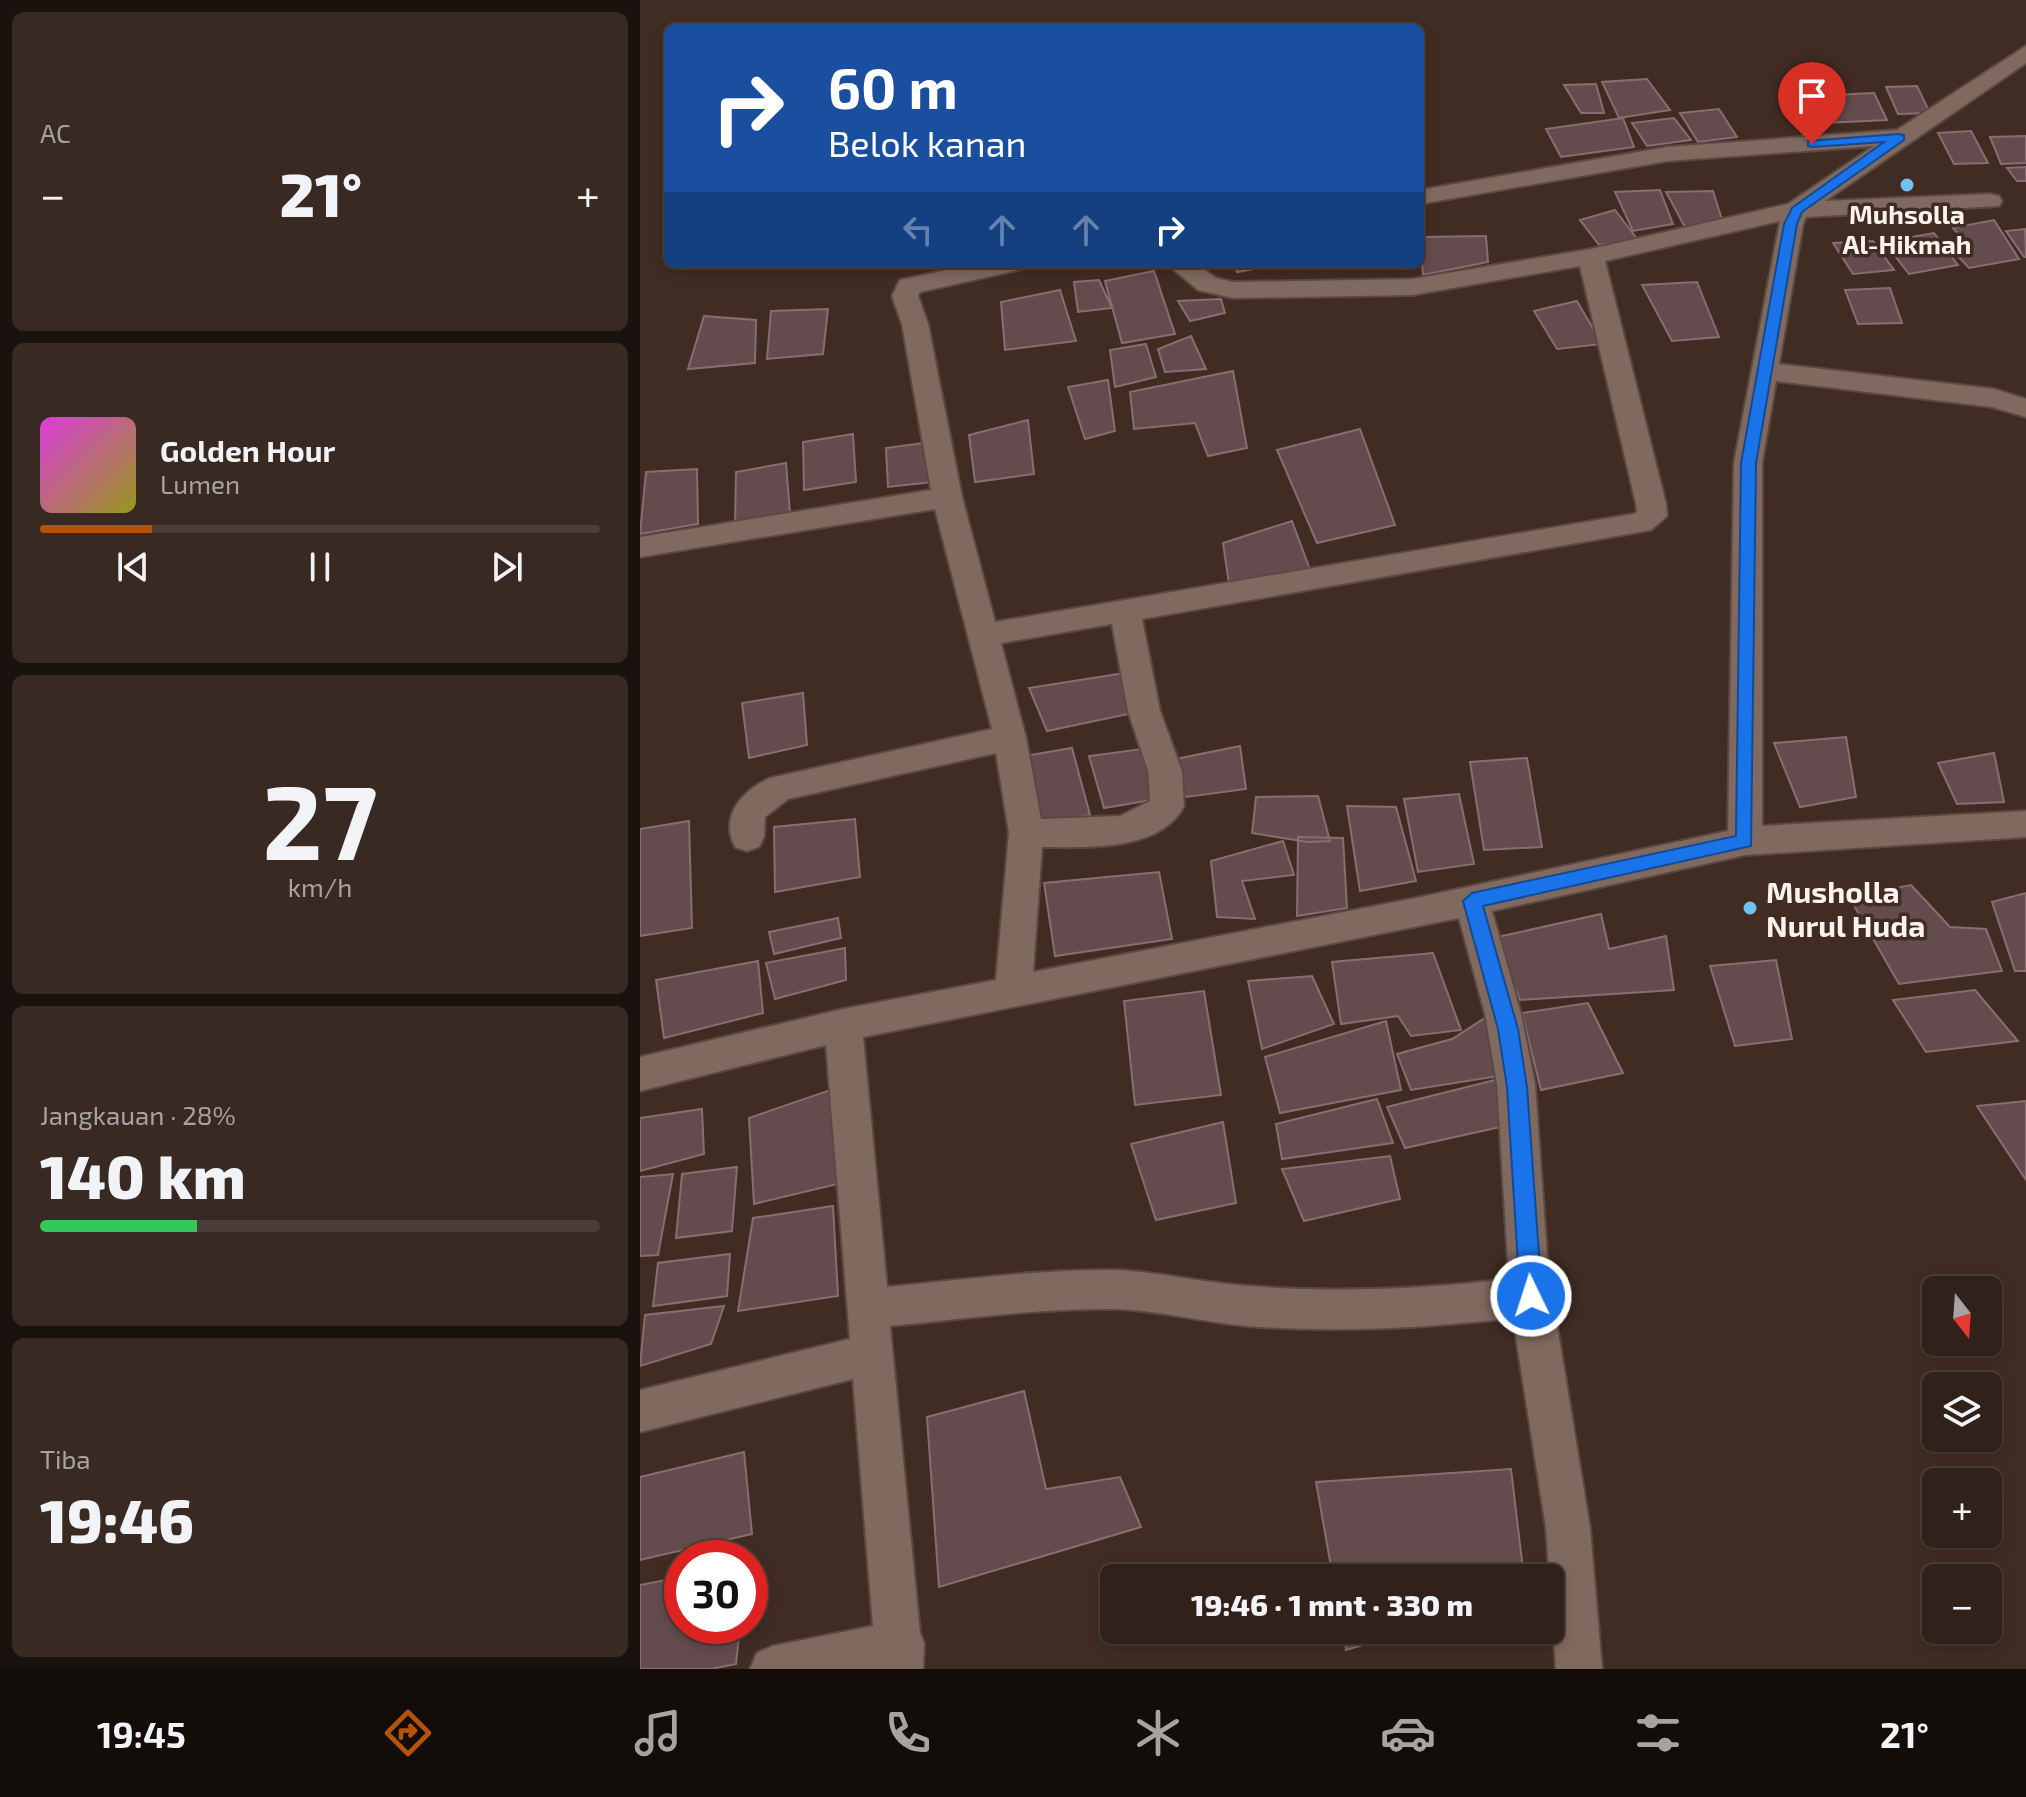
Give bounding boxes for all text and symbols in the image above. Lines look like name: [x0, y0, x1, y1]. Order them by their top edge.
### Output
text: 60 m: [828, 53, 958, 120]
icon: right: [696, 56, 800, 160]
pin: [1778, 62, 1846, 144]
icon: arrive: [1790, 74, 1834, 118]
text: AC: [40, 117, 71, 148]
text: Belok kanan: [828, 121, 1026, 164]
text: 21°: [279, 157, 362, 229]
text: −: [40, 167, 66, 220]
text: +: [576, 167, 600, 220]
marker: Muhsolla Al-Hikmah: [1898, 176, 1916, 194]
place label: Muhsolla Al-Hikmah: [1843, 198, 1971, 259]
icon: left: [896, 208, 940, 252]
icon: ahead: [980, 208, 1024, 252]
icon: ahead: [1064, 208, 1108, 252]
icon: right: [1148, 208, 1192, 252]
text: Golden Hour: [160, 432, 335, 468]
text: Lumen: [160, 468, 240, 499]
icon: previous: [111, 545, 155, 589]
icon: pause: [298, 545, 342, 589]
icon: next: [485, 545, 529, 589]
text: 27: [262, 756, 378, 881]
text: km/h: [288, 871, 352, 902]
place label: Musholla Nurul Huda: [1766, 873, 1925, 943]
marker: Musholla Nurul Huda: [1741, 899, 1759, 917]
text: Jangkauan · 28%: [40, 1099, 236, 1130]
text: 140 km: [40, 1139, 246, 1211]
position arrow: [1489, 1254, 1573, 1338]
north arrow: [1922, 1276, 2002, 1356]
map controls: [1922, 1276, 2002, 1644]
button: layers: [1922, 1372, 2002, 1452]
text: Tiba: [40, 1443, 91, 1474]
button: +: [1922, 1468, 2002, 1548]
text: 19:46: [40, 1483, 194, 1555]
speed limit sign: 30: [664, 1540, 768, 1644]
button: −: [1922, 1564, 2002, 1644]
text: 19:46 · 1 mnt · 330 m: [1191, 1586, 1473, 1622]
icon: directions: [380, 1705, 436, 1761]
icon: music: [630, 1705, 686, 1761]
icon: phone: [880, 1705, 936, 1761]
icon: climate: [1130, 1705, 1186, 1761]
icon: car: [1380, 1705, 1436, 1761]
icon: filters: [1630, 1705, 1686, 1761]
text: 19:45: [97, 1712, 186, 1755]
text: 21°: [1880, 1712, 1929, 1755]

